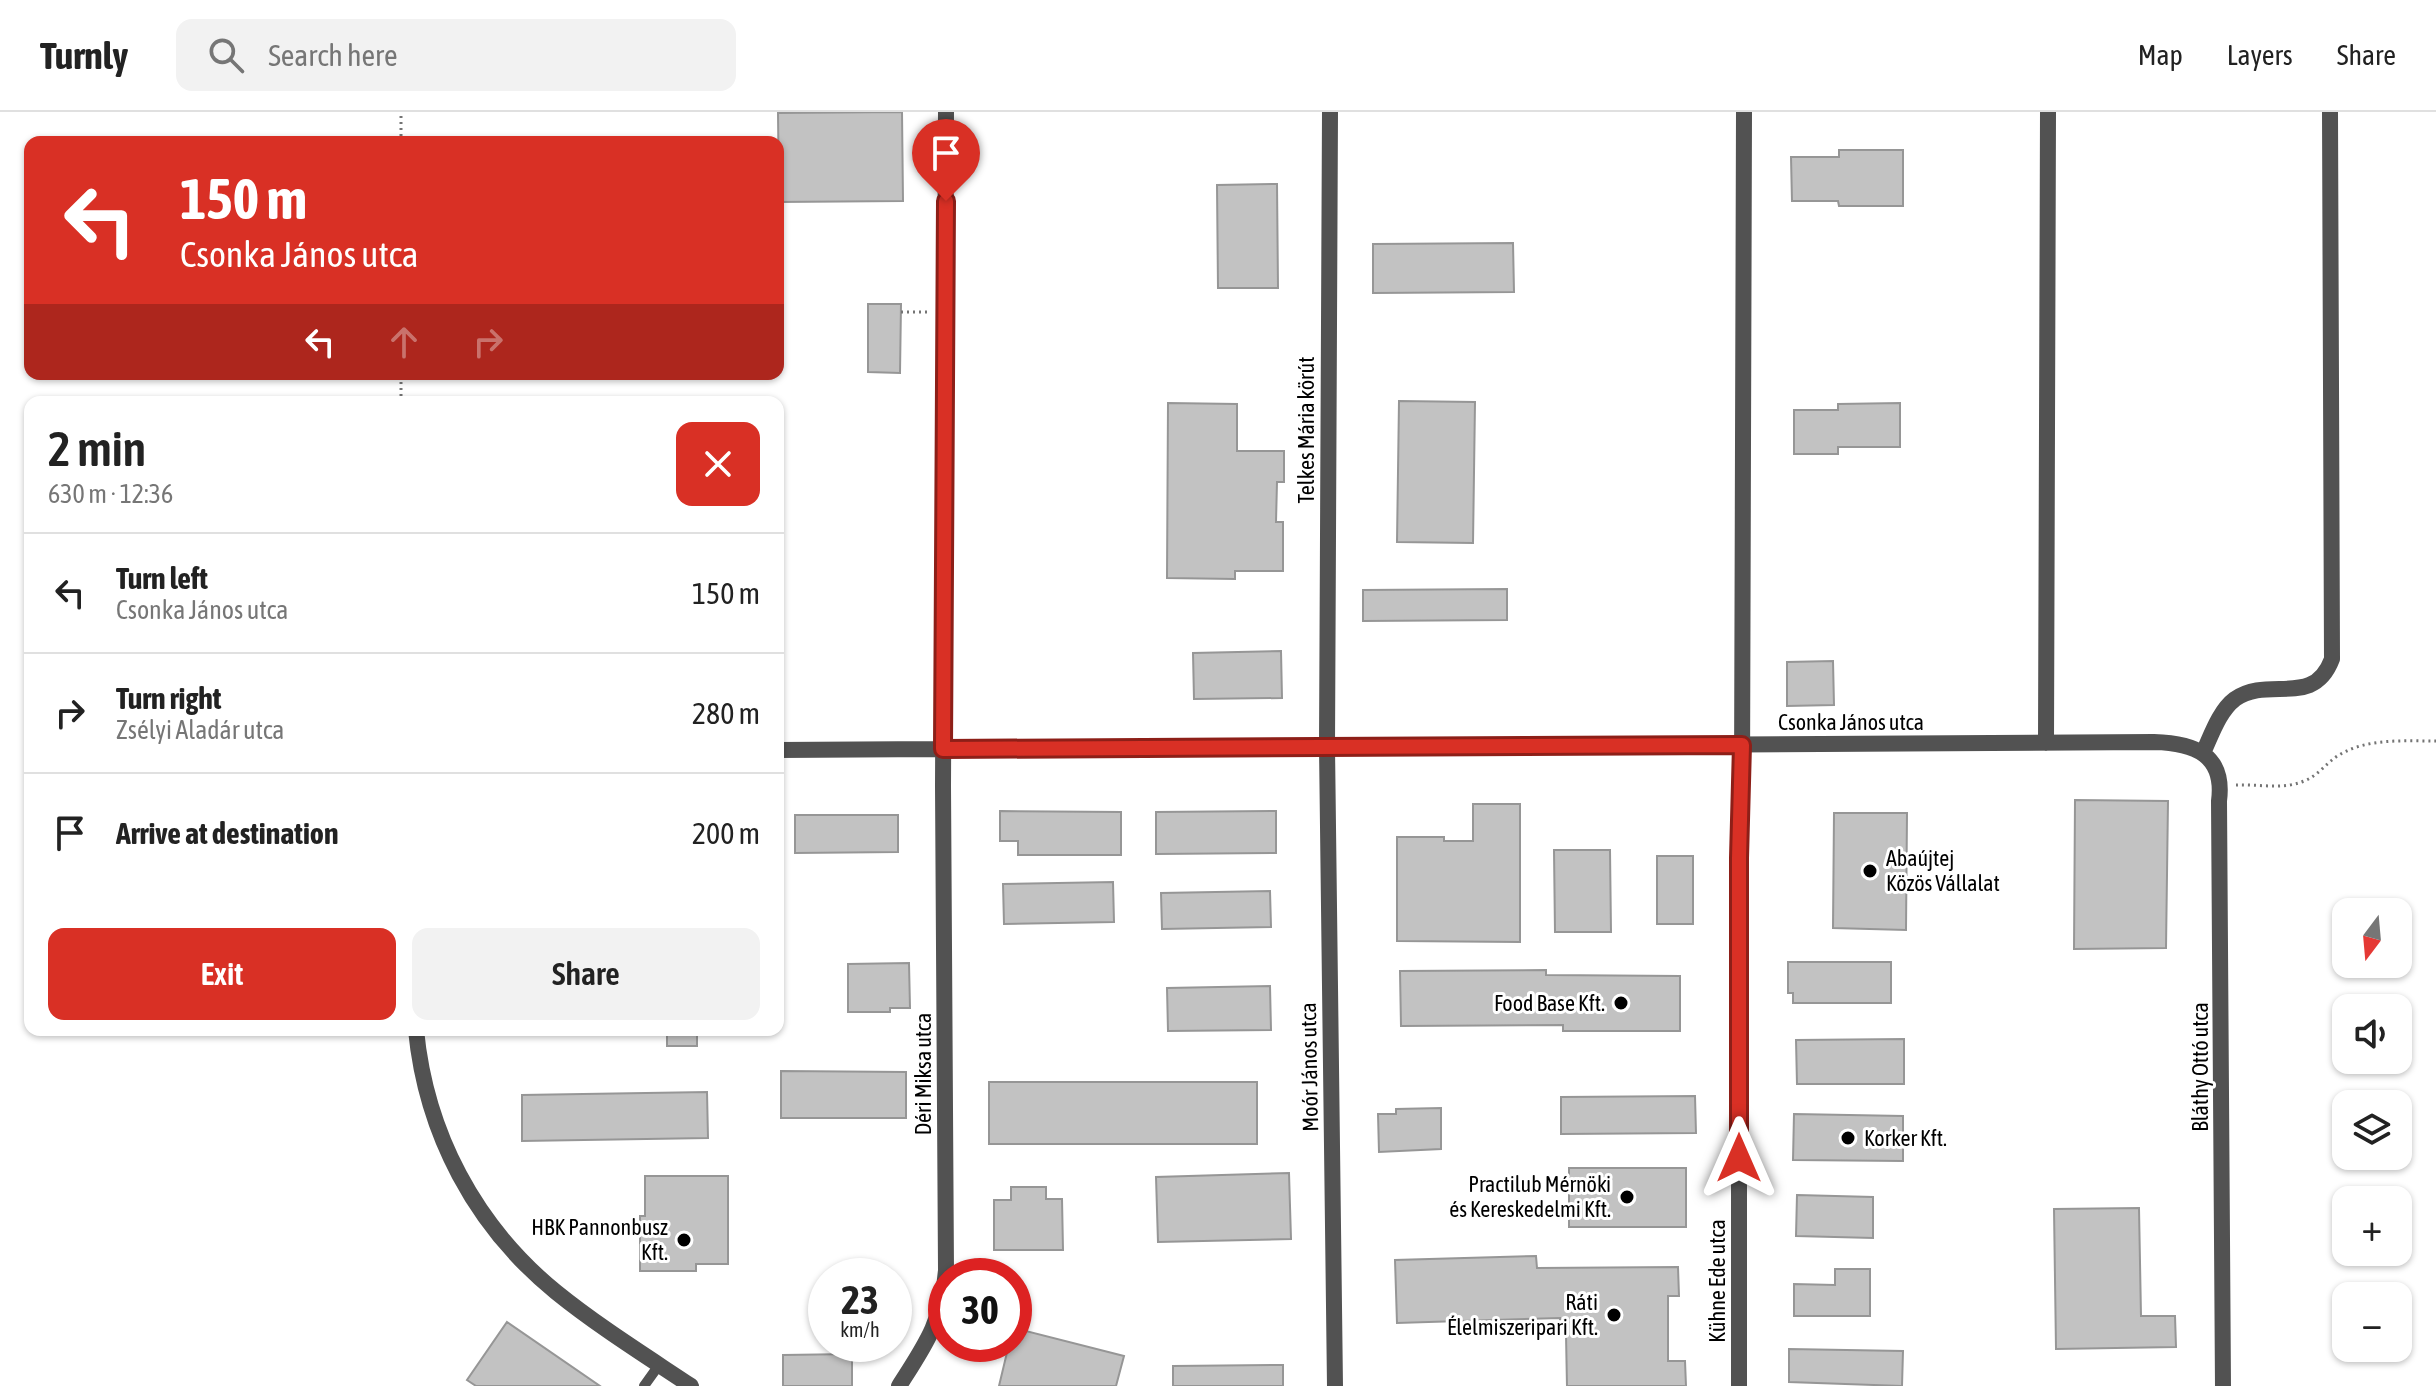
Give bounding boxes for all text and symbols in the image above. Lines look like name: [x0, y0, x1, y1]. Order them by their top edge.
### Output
search box: [176, 19, 736, 91]
icon: search: [204, 33, 248, 77]
text: Turnly: [40, 34, 128, 77]
text: Search here: [268, 38, 398, 72]
text: Map: [2138, 39, 2183, 71]
text: Layers: [2227, 39, 2293, 71]
text: Share: [2337, 39, 2396, 71]
pin: [912, 119, 980, 201]
icon: arrive: [924, 131, 968, 175]
text: 150 m: [180, 167, 307, 231]
icon: left: [48, 168, 152, 272]
text: Csonka János utca: [180, 233, 419, 275]
icon: left: [298, 320, 342, 364]
icon: ahead: [382, 320, 426, 364]
icon: right: [466, 320, 510, 364]
street label: Telkes Mária körút: [1293, 357, 1319, 503]
text: 2 min: [48, 421, 146, 476]
button: close: [676, 422, 760, 506]
text: 630 m · 12:36: [48, 479, 173, 509]
text: Turn left: [116, 561, 208, 595]
icon: left: [48, 571, 92, 615]
text: 150 m: [692, 576, 760, 610]
text: Csonka János utca: [116, 595, 288, 625]
text: Turn right: [116, 681, 222, 715]
icon: right: [48, 691, 92, 735]
text: 280 m: [692, 696, 760, 730]
street label: Csonka János utca: [1778, 709, 1924, 735]
text: Zsélyi Aladár utca: [116, 715, 284, 745]
icon: arrive: [48, 811, 92, 855]
text: Arrive at destination: [116, 816, 338, 850]
text: 200 m: [692, 816, 760, 850]
place label: Abaújtej Közös Vállalat: [1886, 845, 2000, 896]
marker: Abaújtej Közös Vállalat: [1861, 862, 1879, 880]
north arrow: [2332, 898, 2412, 978]
map controls: [2332, 898, 2412, 1362]
button: Exit: [48, 928, 396, 1020]
button: Share: [412, 928, 760, 1020]
place label: Food Base Kft.: [1494, 990, 1605, 1016]
marker: Food Base Kft.: [1612, 994, 1630, 1012]
button: sound: [2332, 994, 2412, 1074]
street label: Moór János utca: [1295, 1002, 1323, 1132]
street label: Bláthy Ottó utca: [2187, 1002, 2213, 1132]
street label: Déri Miksa utca: [910, 1013, 936, 1135]
button: layers: [2332, 1090, 2412, 1170]
position arrow: [1697, 1116, 1781, 1200]
place label: Korker Kft.: [1864, 1125, 1947, 1151]
marker: Korker Kft.: [1839, 1129, 1857, 1147]
place label: Practilub Mérnöki és Kereskedelmi Kft.: [1449, 1171, 1611, 1222]
button: +: [2332, 1186, 2412, 1266]
marker: Practilub Mérnöki és Kereskedelmi Kft.: [1618, 1188, 1636, 1206]
place label: HBK Pannonbusz Kft.: [531, 1214, 668, 1265]
street label: Kühne Ede utca: [1704, 1219, 1730, 1343]
marker: HBK Pannonbusz Kft.: [675, 1231, 693, 1249]
speed limit sign: 30: [928, 1258, 1032, 1362]
text: 23: [841, 1277, 879, 1322]
button: −: [2332, 1282, 2412, 1362]
place label: Ráti Élelmiszeripari Kft.: [1447, 1289, 1598, 1340]
marker: Ráti Élelmiszeripari Kft.: [1605, 1306, 1623, 1324]
text: km/h: [840, 1318, 880, 1341]

